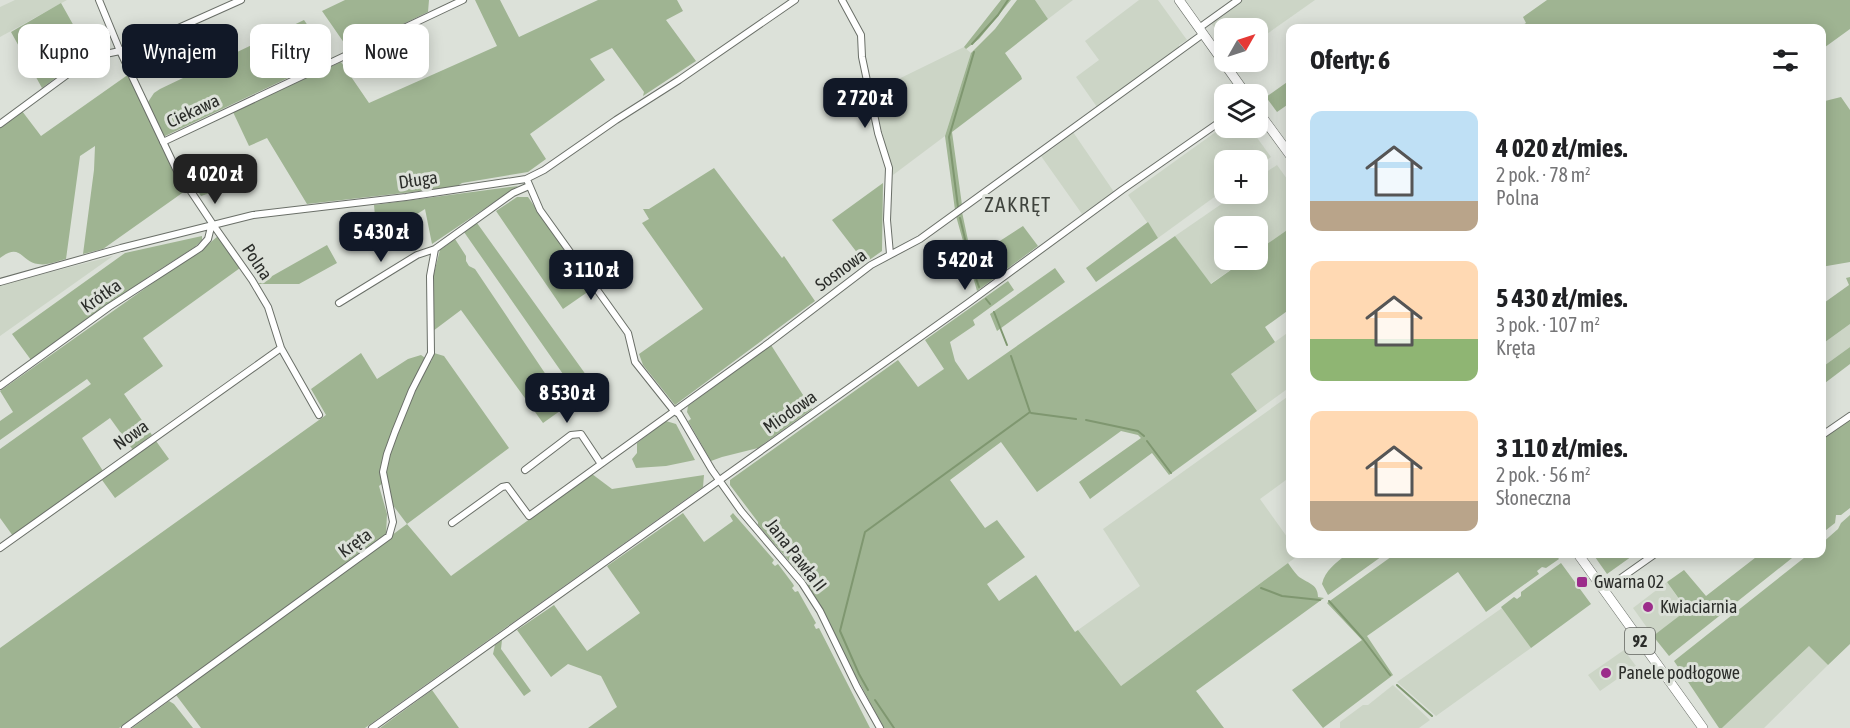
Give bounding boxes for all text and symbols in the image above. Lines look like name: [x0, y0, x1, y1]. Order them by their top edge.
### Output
north arrow: [1214, 18, 1268, 72]
map controls: [1214, 18, 1268, 270]
chip: Kupno: [18, 24, 110, 78]
chip: Wynajem: [122, 24, 238, 78]
chip: Filtry: [250, 24, 331, 78]
chip: Nowe: [343, 24, 429, 78]
icon: filters: [1769, 44, 1802, 77]
text: Oferty: 6: [1310, 45, 1390, 75]
pin: 2 720 zł: [803, 78, 927, 129]
button: layers: [1214, 84, 1268, 138]
text: 2 720 zł: [837, 86, 893, 109]
street label: Ciekawa: [163, 89, 222, 132]
text: 4 020 zł/mies.: [1496, 133, 1627, 163]
icon: home: [1358, 135, 1430, 207]
button: +: [1214, 150, 1268, 204]
pin: 4 020 zł: [153, 154, 277, 205]
text: 4 020 zł: [187, 162, 243, 185]
text: 2 pok. · 78 m²: [1496, 163, 1591, 186]
street label: Długa: [397, 166, 439, 193]
text: Polna: [1496, 186, 1539, 209]
district label: ZAKRĘT: [984, 192, 1052, 217]
pin: 5 430 zł: [319, 212, 443, 263]
button: −: [1214, 216, 1268, 270]
text: 5 430 zł: [353, 220, 409, 243]
street label: Polna: [238, 240, 277, 284]
pin: 5 420 zł: [903, 240, 1027, 291]
street label: Sosnowa: [811, 244, 870, 295]
text: 5 420 zł: [937, 248, 993, 271]
pin: 3 110 zł: [529, 250, 653, 301]
text: 3 110 zł: [563, 258, 619, 281]
street label: Krótka: [77, 274, 125, 317]
text: 5 430 zł/mies.: [1496, 283, 1627, 313]
icon: home: [1358, 285, 1430, 357]
text: 3 pok. · 107 m²: [1496, 313, 1600, 336]
text: Kręta: [1496, 336, 1536, 359]
pin: 8 530 zł: [505, 373, 629, 424]
text: 8 530 zł: [539, 381, 595, 404]
street label: Miodowa: [759, 386, 820, 438]
street label: Nowa: [109, 415, 152, 454]
text: 3 110 zł/mies.: [1496, 433, 1627, 463]
icon: home: [1358, 435, 1430, 507]
text: 2 pok. · 56 m²: [1496, 463, 1591, 486]
text: Słoneczna: [1496, 486, 1571, 509]
street label: Jana Pawła II: [762, 514, 831, 595]
street label: Kręta: [334, 524, 375, 562]
place label: Gwarna 02: [1594, 571, 1664, 592]
marker: Gwarna 02: [1575, 575, 1589, 589]
place label: Kwiaciarnia: [1660, 596, 1737, 617]
marker: Kwiaciarnia: [1641, 600, 1655, 614]
road number: 92: [1625, 628, 1655, 654]
place label: Panele podłogowe: [1618, 662, 1740, 683]
marker: Panele podłogowe: [1599, 666, 1613, 680]

